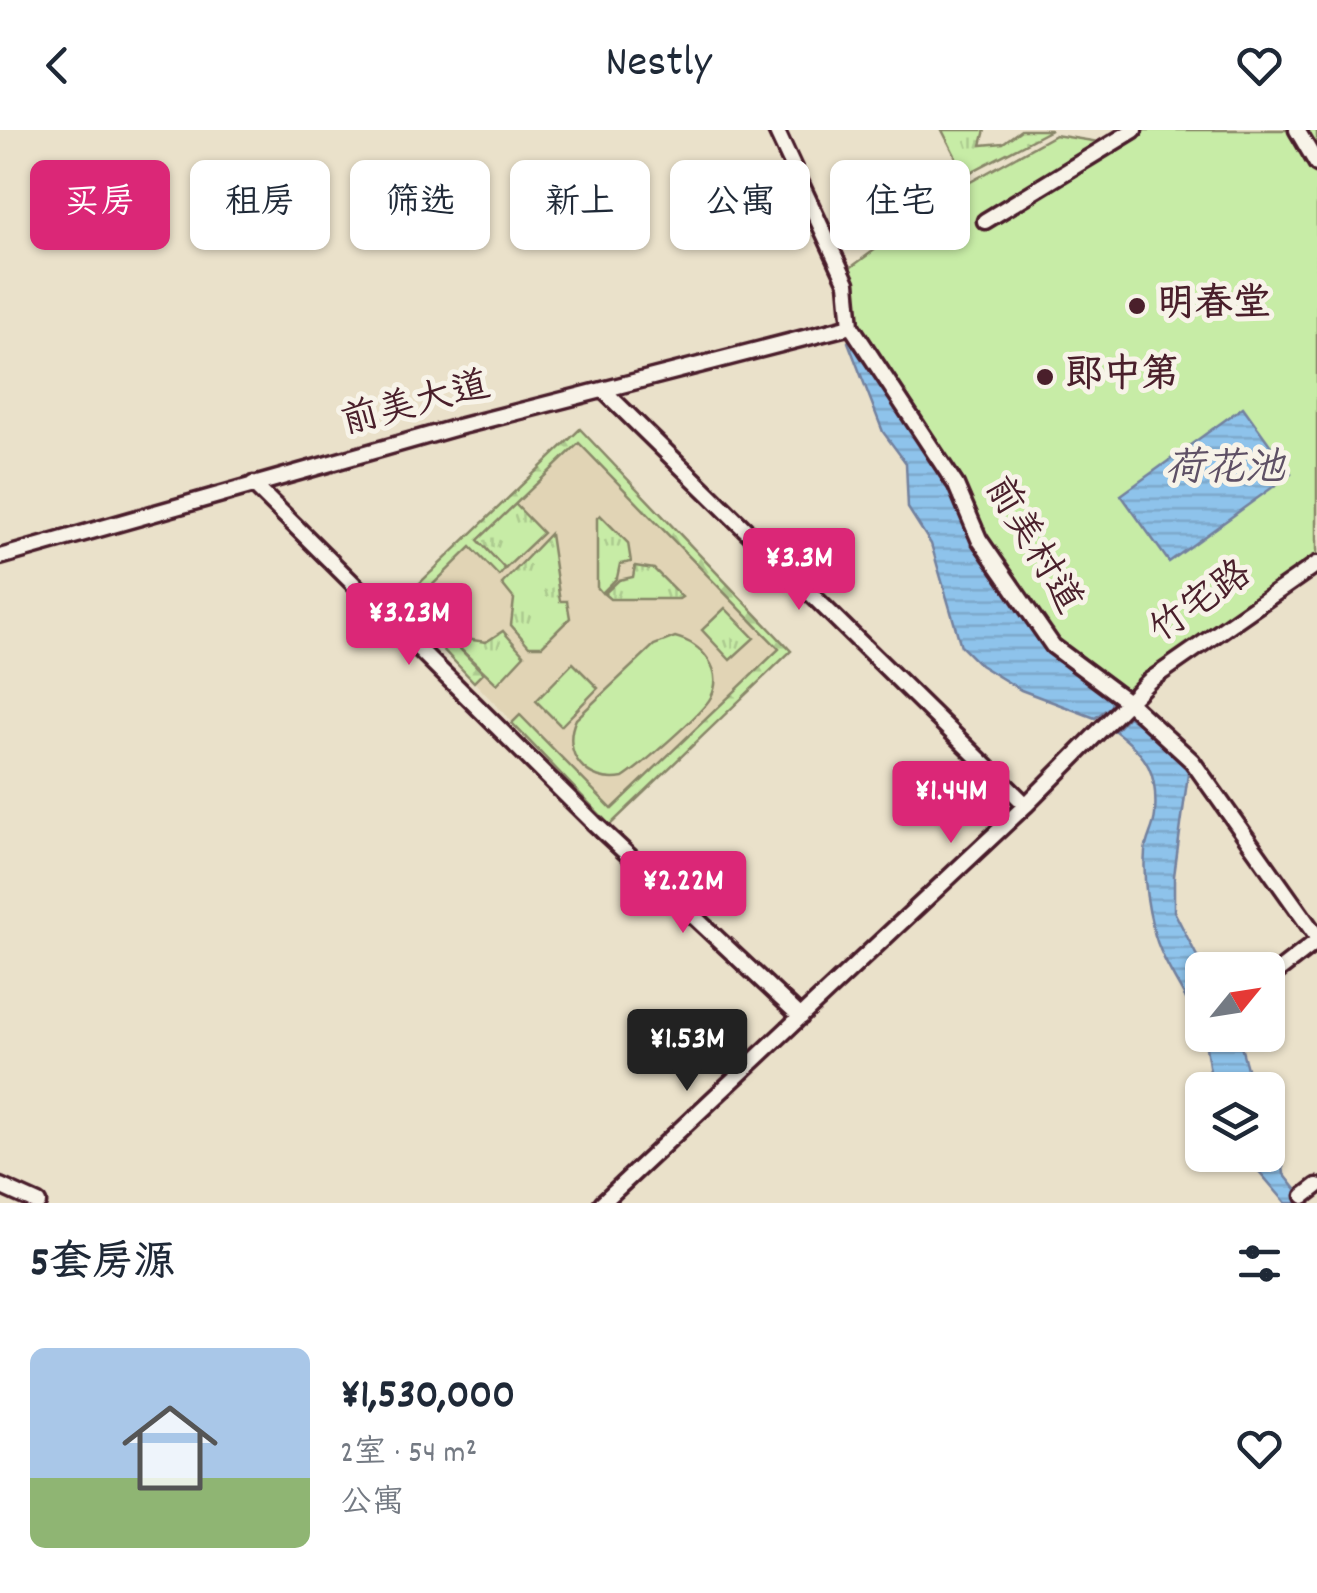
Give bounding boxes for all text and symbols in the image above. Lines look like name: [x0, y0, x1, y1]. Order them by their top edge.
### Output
text: Nestly: [605, 33, 712, 97]
icon: back: [30, 38, 85, 93]
icon: heart: [1232, 38, 1287, 93]
chip: 买房: [30, 160, 170, 250]
chip: 租房: [190, 160, 330, 250]
chip: 筛选: [350, 160, 490, 250]
chip: 新上: [510, 160, 650, 250]
chip: 公寓: [670, 160, 810, 250]
chip: 住宅: [830, 160, 970, 250]
place label: 明春堂: [1157, 279, 1271, 334]
marker: 明春堂: [1126, 295, 1148, 317]
place label: 郎中第: [1065, 350, 1179, 405]
street label: 前美大道: [335, 360, 497, 452]
marker: 郎中第: [1034, 366, 1056, 388]
water label: 荷花池: [1165, 443, 1287, 500]
street label: 前美村道: [968, 467, 1094, 625]
pin: ¥3.3M: [729, 528, 869, 613]
text: ¥3.3M: [765, 537, 833, 583]
street label: 竹宅路: [1140, 549, 1264, 659]
pin: ¥3.23M: [328, 583, 490, 668]
text: ¥3.23M: [368, 592, 450, 638]
pin: ¥1.44M: [870, 761, 1032, 846]
text: ¥1.44M: [914, 770, 988, 816]
pin: ¥2.22M: [602, 851, 764, 936]
text: ¥2.22M: [642, 860, 724, 906]
north arrow: [1185, 952, 1285, 1052]
map controls: [1185, 952, 1285, 1172]
pin: ¥1.53M: [606, 1009, 768, 1094]
text: ¥1.53M: [649, 1018, 725, 1064]
button: layers: [1185, 1072, 1285, 1172]
text: 5套房源: [30, 1236, 175, 1296]
icon: filters: [1232, 1236, 1287, 1291]
text: ¥1,530,000: [340, 1368, 515, 1428]
icon: home: [110, 1388, 230, 1508]
icon: heart: [1232, 1421, 1287, 1476]
text: 2室 · 54 m²: [340, 1432, 477, 1478]
text: 公寓: [340, 1482, 404, 1528]

